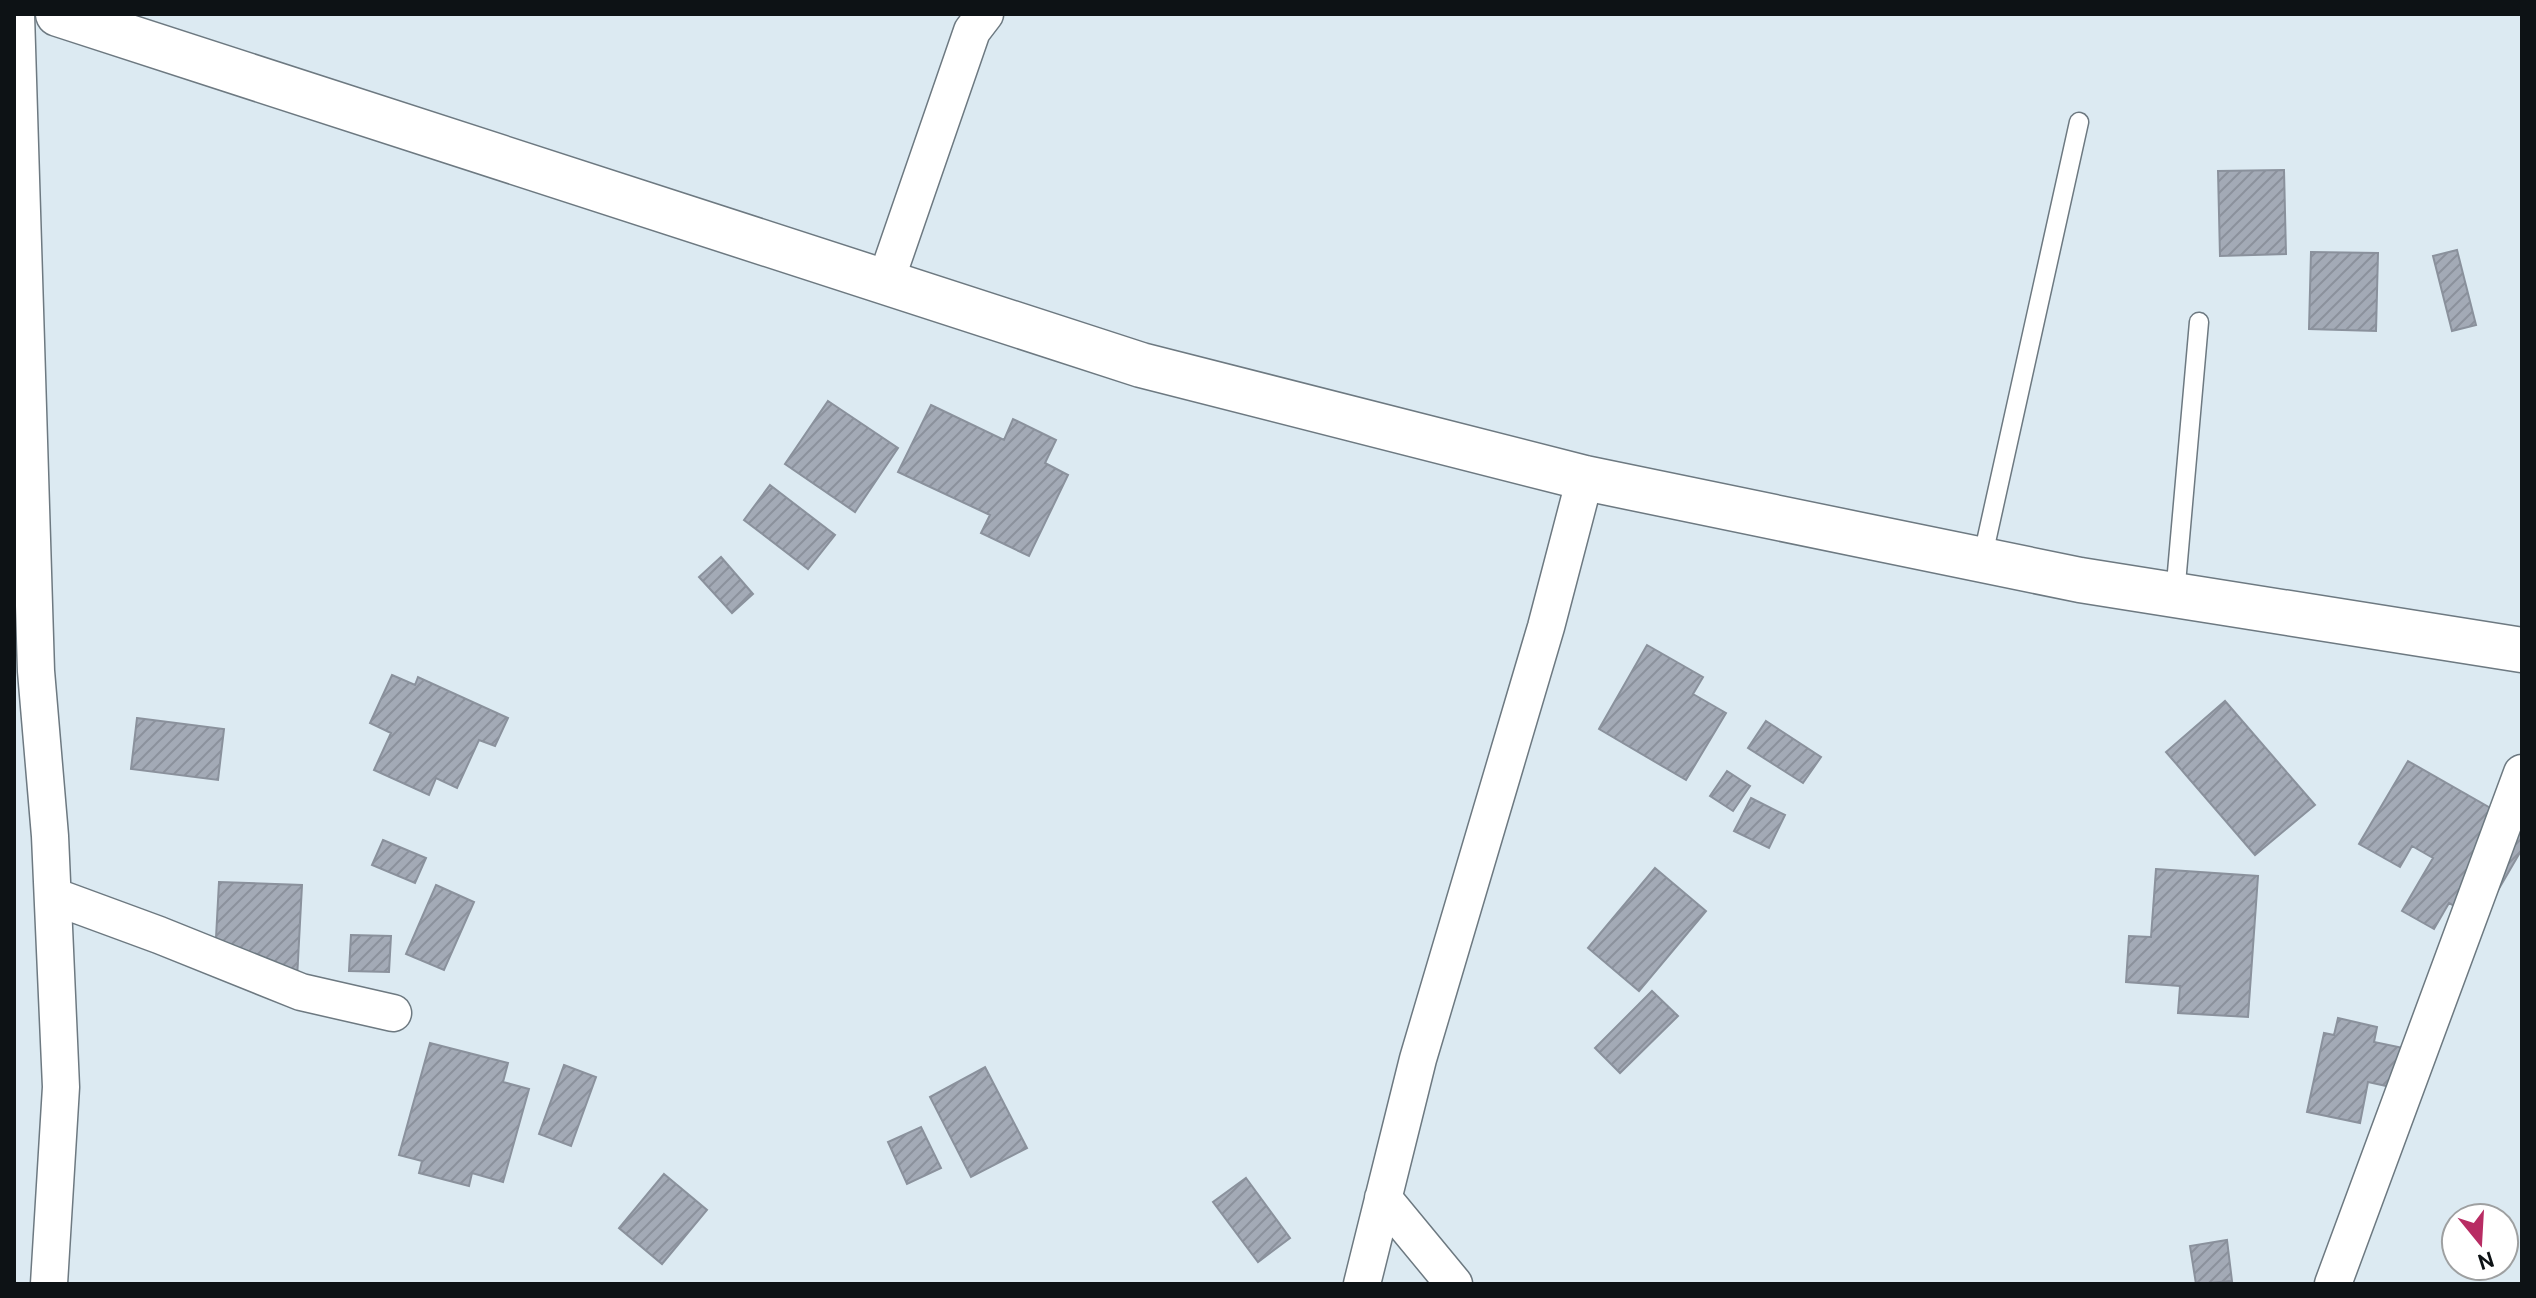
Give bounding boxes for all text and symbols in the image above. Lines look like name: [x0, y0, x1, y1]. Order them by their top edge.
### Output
north arrow: [2440, 1202, 2520, 1282]
text: N: [2474, 1245, 2498, 1276]

